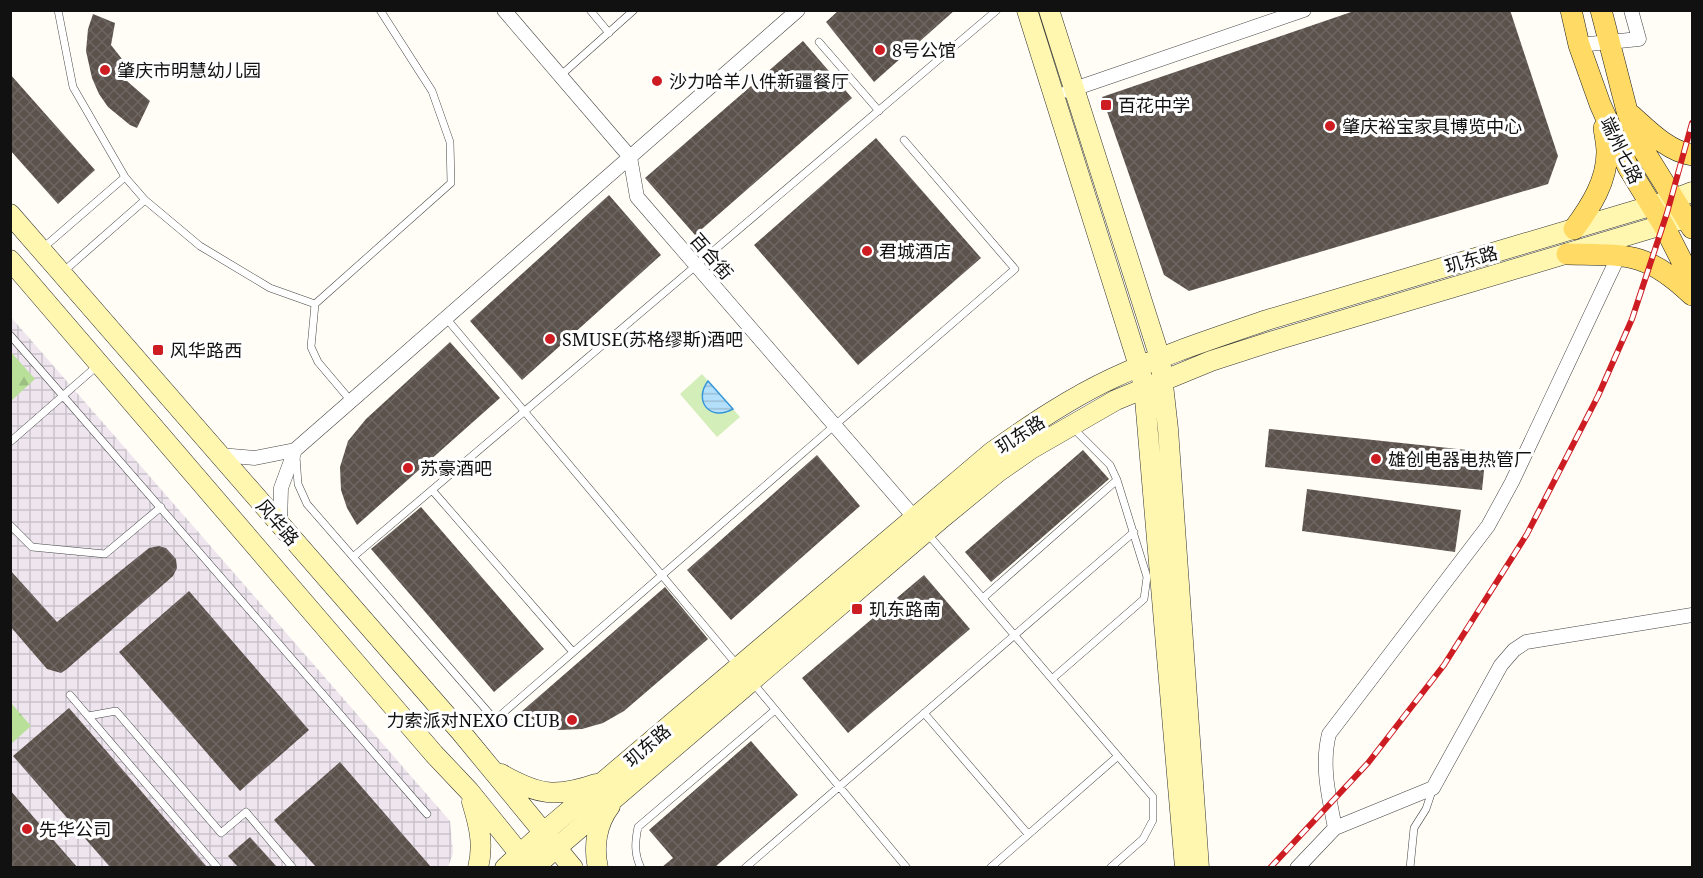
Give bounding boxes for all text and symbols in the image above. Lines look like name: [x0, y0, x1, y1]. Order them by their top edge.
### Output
place label: 8号公馆: [892, 38, 956, 62]
marker: 8号公馆: [873, 43, 887, 57]
place label: 肇庆市明慧幼儿园: [117, 58, 261, 82]
marker: 肇庆市明慧幼儿园: [98, 63, 112, 77]
place label: 沙力哈羊八件新疆餐厅: [669, 69, 849, 93]
marker: 沙力哈羊八件新疆餐厅: [650, 74, 664, 88]
place label: 百花中学: [1118, 93, 1190, 117]
marker: 百花中学: [1099, 98, 1113, 112]
street label: 端州七路: [1595, 112, 1649, 188]
place label: 肇庆裕宝家具博览中心: [1342, 114, 1522, 138]
marker: 肇庆裕宝家具博览中心: [1323, 119, 1337, 133]
street label: 百合街: [685, 228, 739, 284]
place label: 君城酒店: [879, 239, 951, 263]
street label: 玑东路: [1442, 240, 1500, 278]
marker: 君城酒店: [860, 244, 874, 258]
place label: SMUSE(苏格缪斯)酒吧: [562, 327, 743, 351]
marker: SMUSE(苏格缪斯)酒吧: [543, 332, 557, 346]
place label: 风华路西: [170, 338, 242, 362]
marker: 风华路西: [151, 343, 165, 357]
street label: 玑东路: [991, 409, 1049, 459]
place label: 雄创电器电热管厂: [1388, 447, 1532, 471]
marker: 雄创电器电热管厂: [1369, 452, 1383, 466]
place label: 苏豪酒吧: [420, 456, 492, 480]
marker: 苏豪酒吧: [401, 461, 415, 475]
street label: 风华路: [251, 494, 305, 550]
place label: 玑东路南: [869, 597, 941, 621]
marker: 玑东路南: [850, 602, 864, 616]
place label: 力索派对NEXO CLUB: [387, 708, 560, 732]
marker: 力索派对NEXO CLUB: [565, 713, 579, 727]
street label: 玑东路: [619, 718, 675, 772]
place label: 先华公司: [39, 817, 111, 841]
marker: 先华公司: [20, 822, 34, 836]

